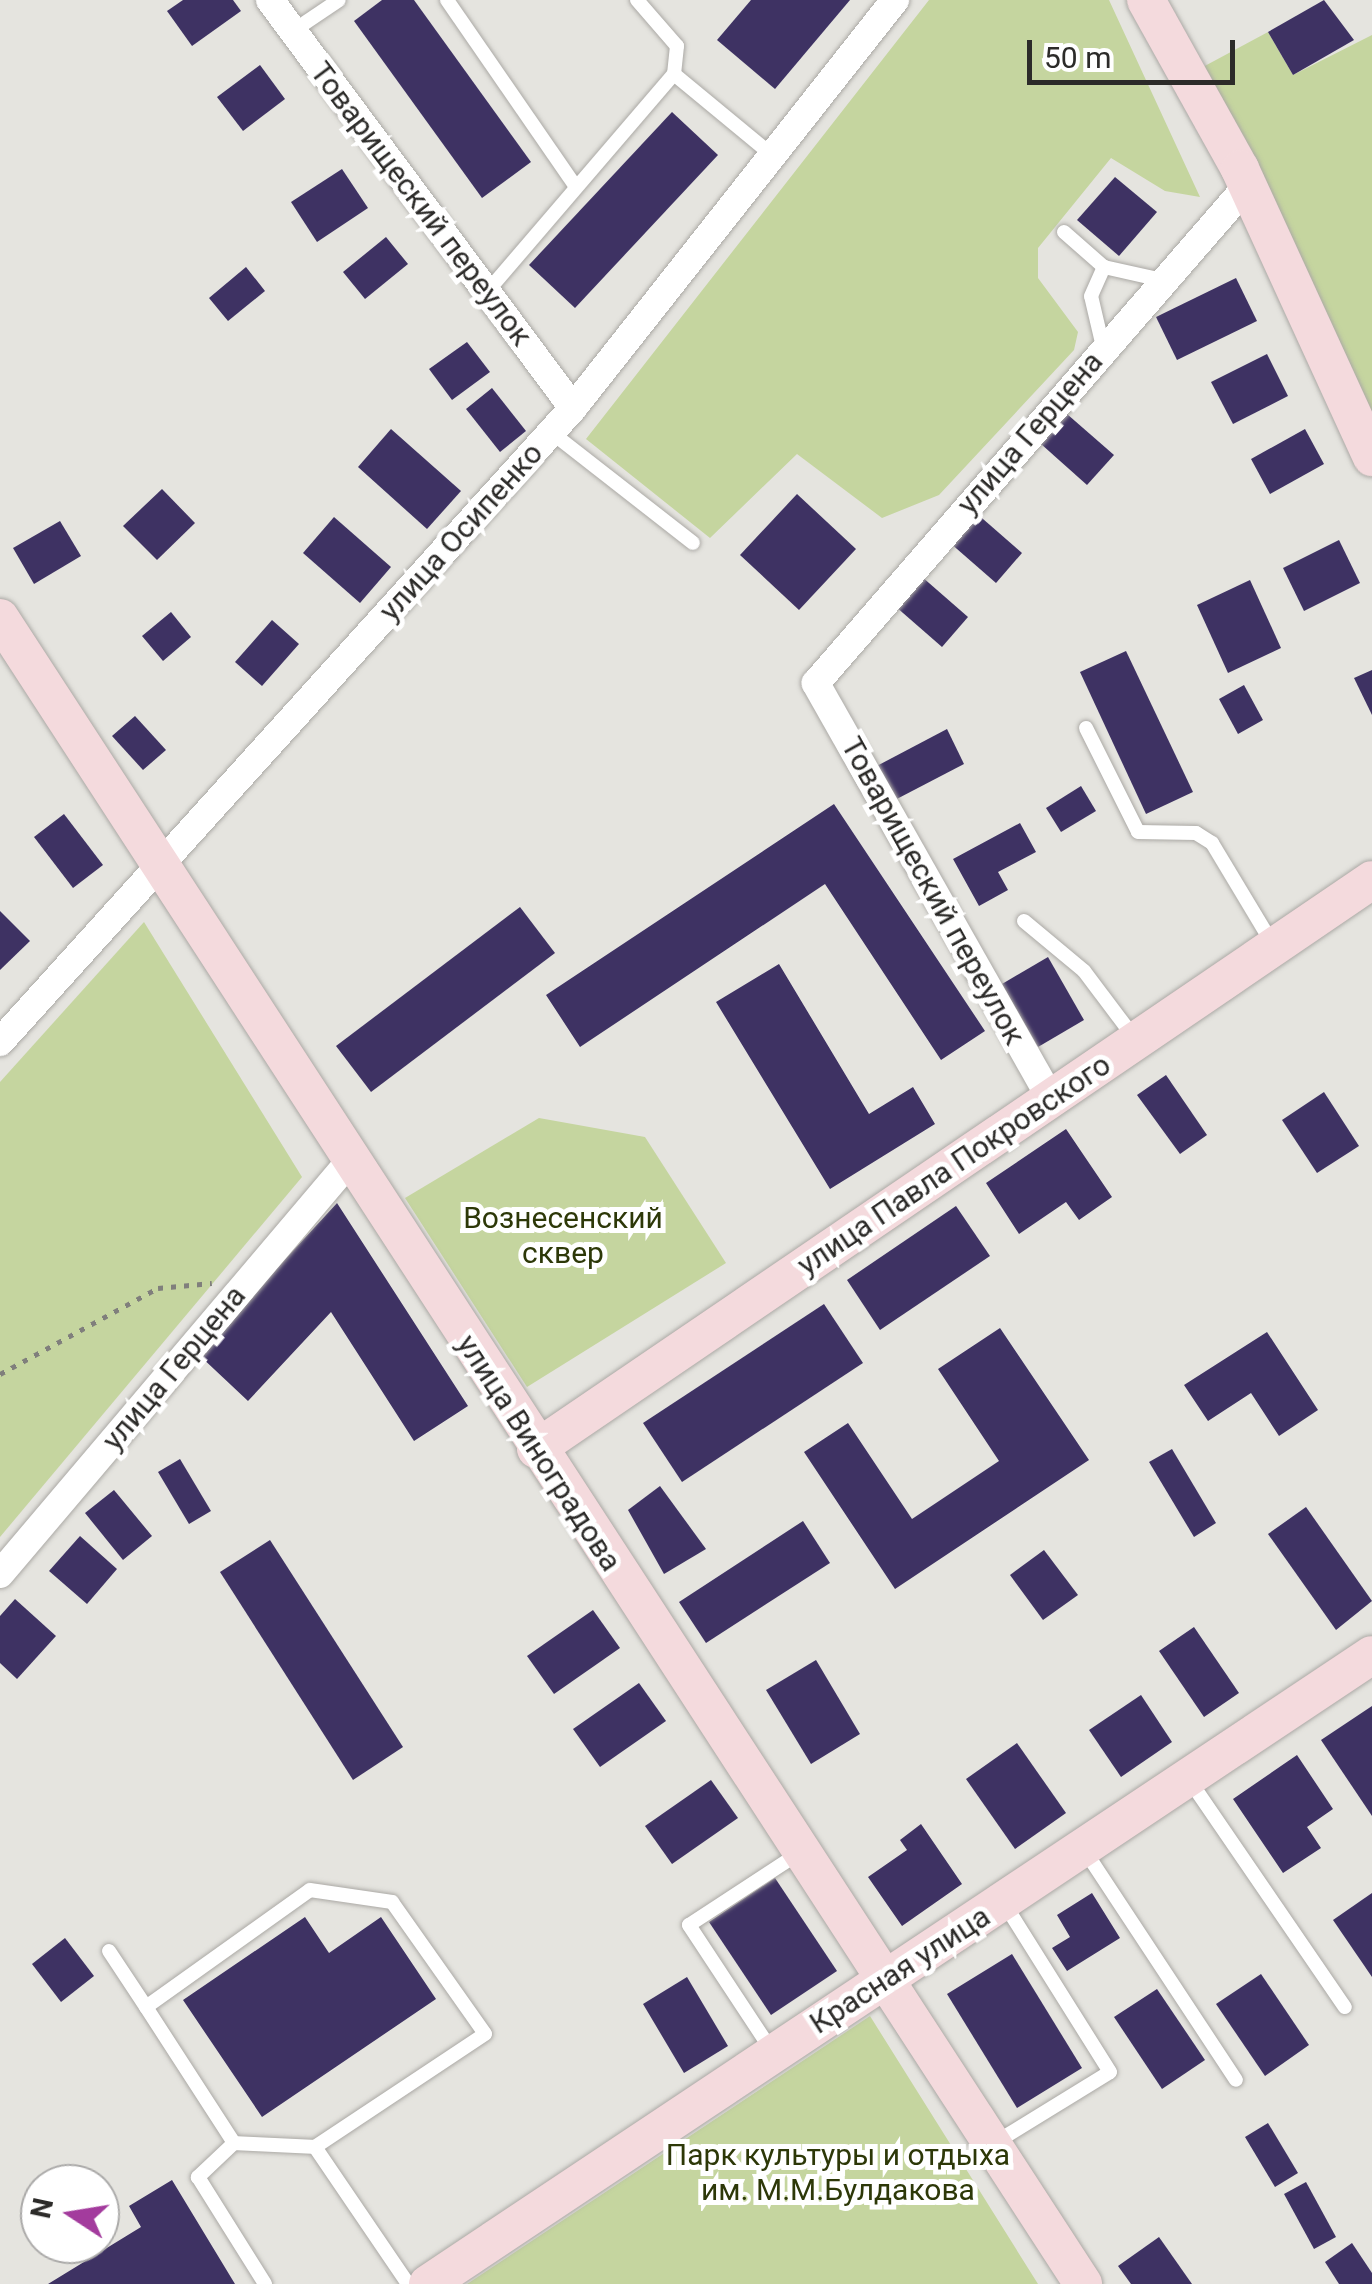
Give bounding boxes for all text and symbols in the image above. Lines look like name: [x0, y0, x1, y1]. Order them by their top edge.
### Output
scale bar: [1032, 20, 1240, 82]
text: 50 m: [1044, 40, 1111, 75]
street label: Товарищеский переулок: [302, 55, 540, 353]
street label: улица Герцена: [950, 344, 1110, 522]
street label: улица Осипенко: [372, 436, 550, 628]
street label: Товарищеский переулок: [833, 731, 1033, 1051]
street label: улица Павла Покровского: [791, 1047, 1117, 1283]
park label: Вознесенский сквер: [463, 1200, 663, 1270]
street label: улица Герцена: [95, 1278, 253, 1458]
street label: улица Виноградова: [449, 1328, 629, 1578]
street label: Красная улица: [803, 1898, 997, 2042]
park label: Парк культуры и отдыха им. М.М.Булдакова: [666, 2137, 1010, 2208]
north arrow: [20, 2164, 120, 2264]
text: N: [24, 2195, 60, 2221]

